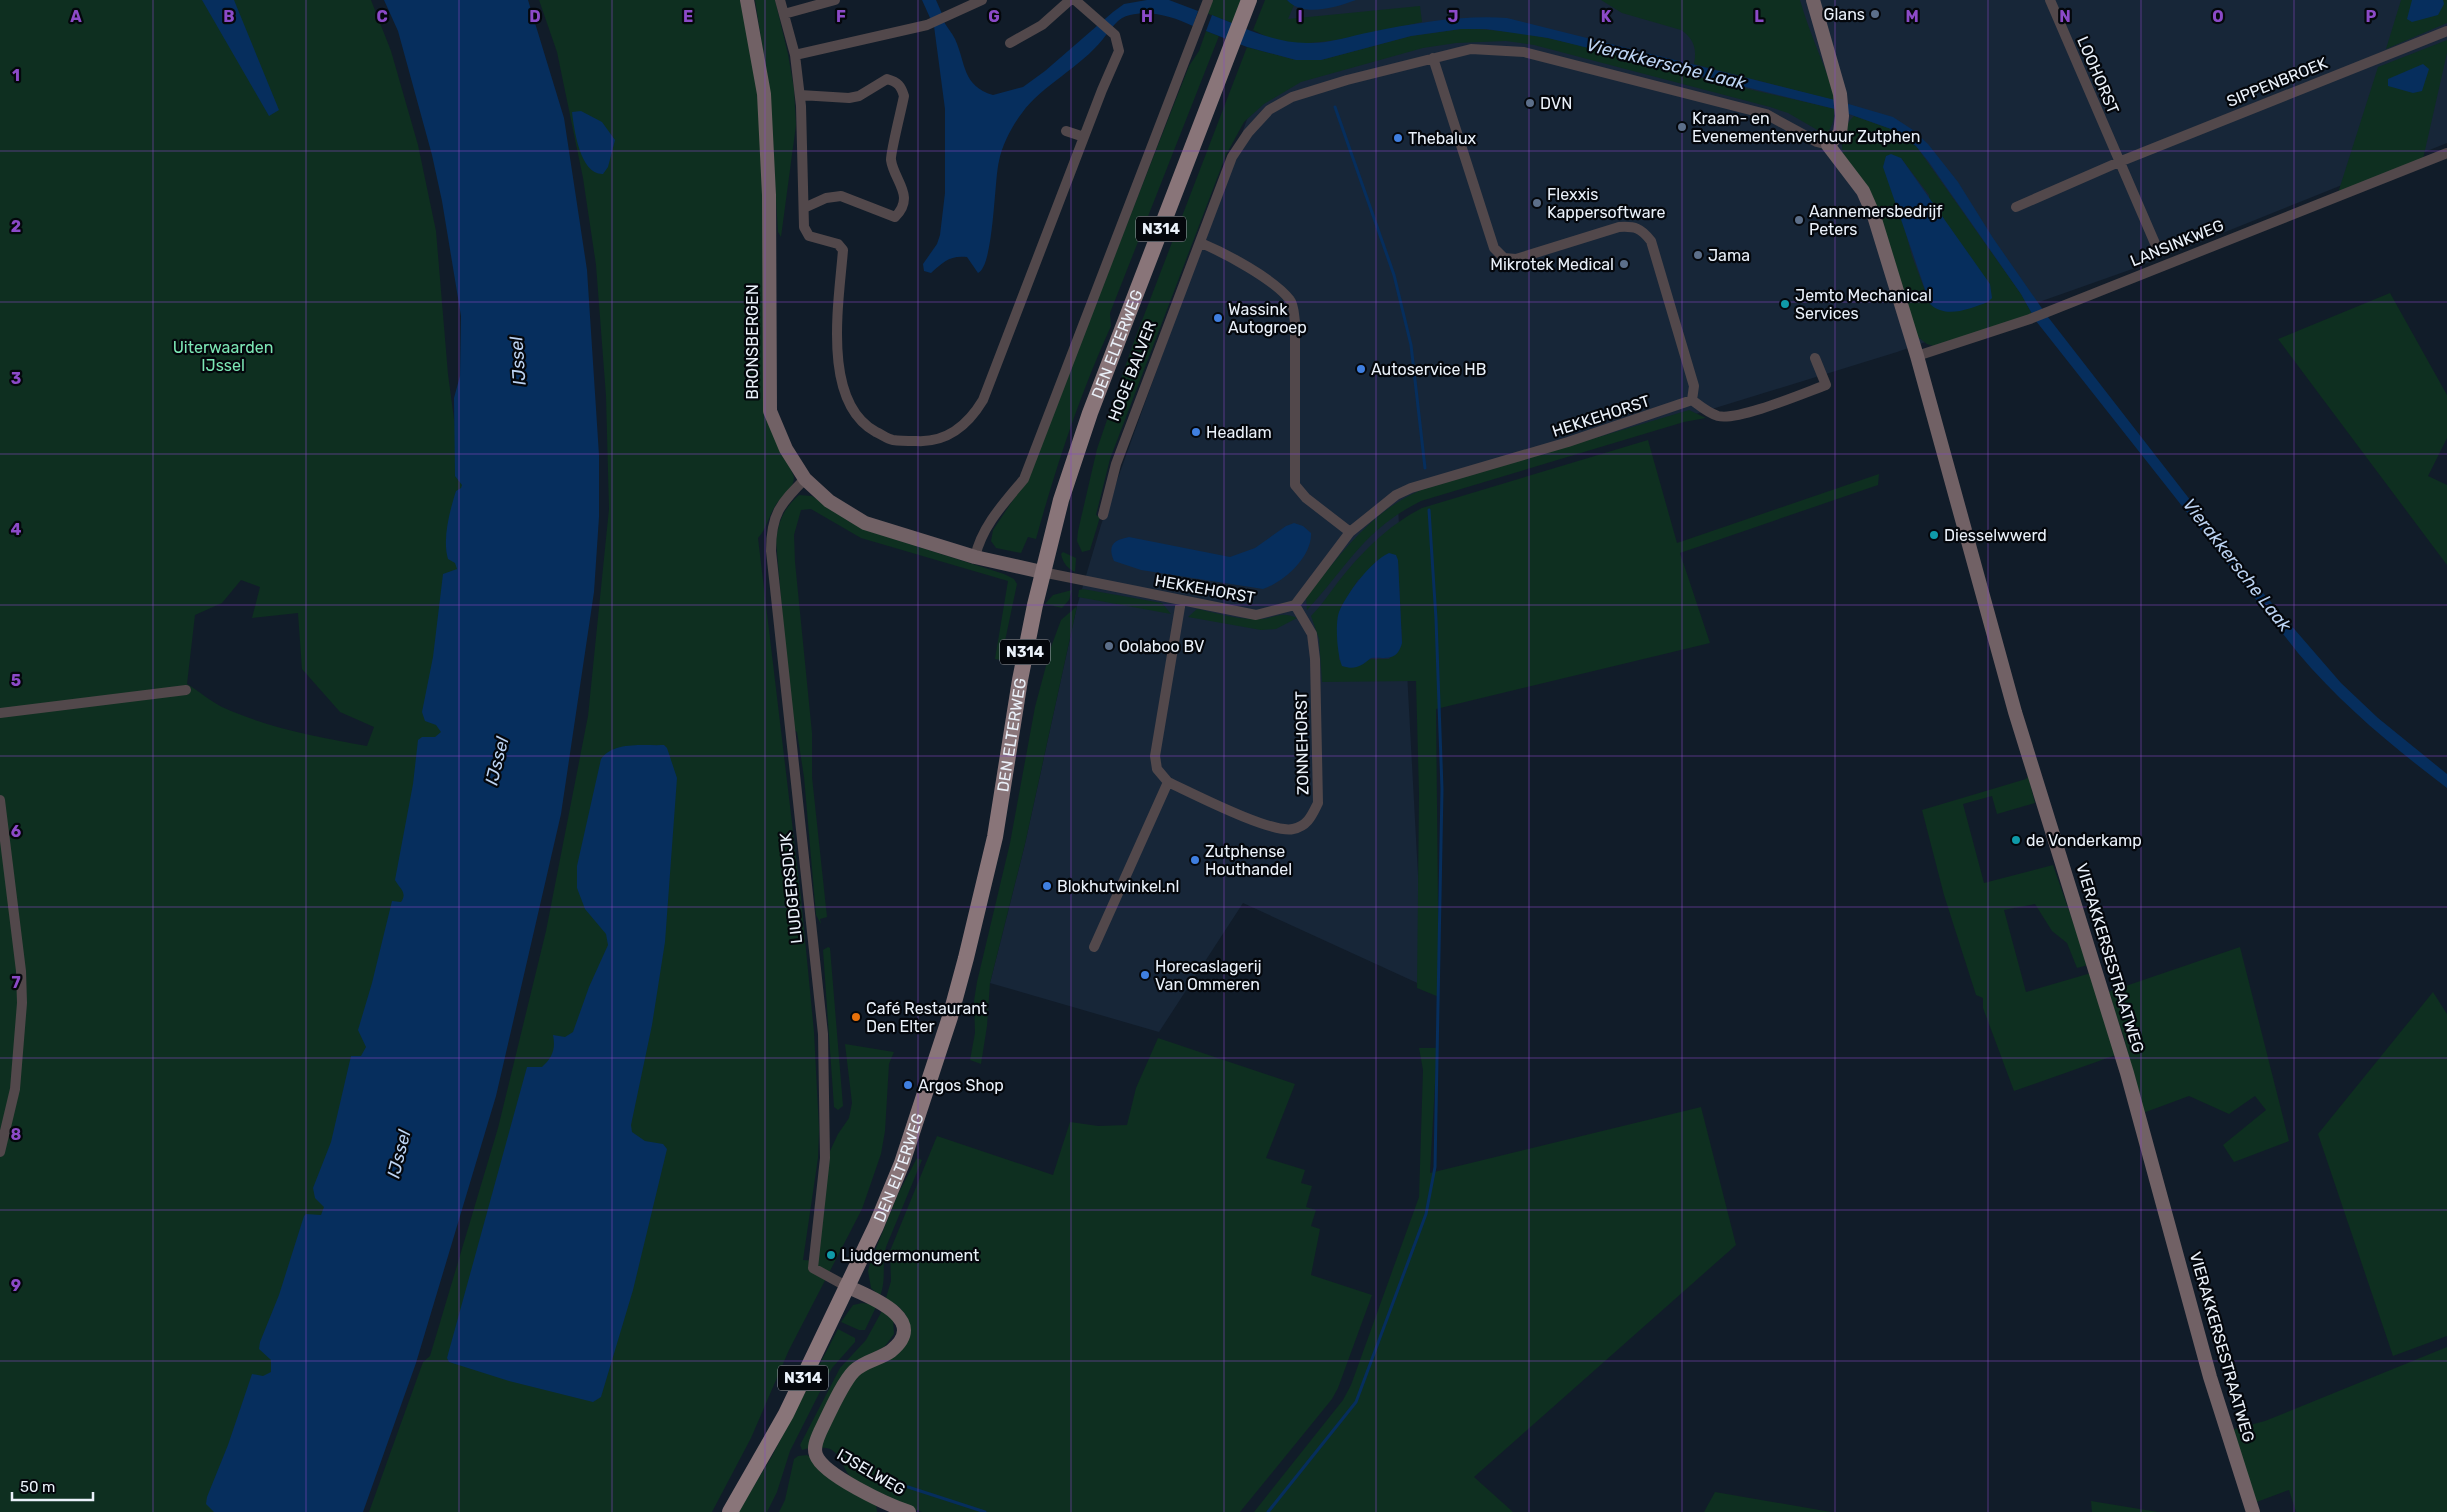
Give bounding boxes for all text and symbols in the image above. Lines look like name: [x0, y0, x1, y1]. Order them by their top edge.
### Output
place label: Glans: [1824, 5, 1865, 24]
text: A: [70, 7, 82, 26]
text: B: [223, 7, 235, 26]
text: C: [376, 7, 388, 26]
text: D: [529, 7, 541, 26]
text: E: [683, 7, 693, 26]
text: F: [836, 7, 846, 26]
text: G: [988, 7, 1000, 26]
text: H: [1141, 7, 1153, 26]
text: I: [1297, 7, 1303, 26]
text: J: [1448, 7, 1458, 26]
text: K: [1601, 7, 1612, 26]
text: L: [1754, 7, 1764, 26]
text: M: [1905, 7, 1919, 26]
text: N: [2059, 7, 2071, 26]
text: O: [2212, 7, 2224, 26]
text: P: [2366, 7, 2377, 26]
marker: Glans: [1869, 8, 1881, 20]
street label: LOOHORST: [2073, 33, 2123, 117]
water label: Vierakkersche Laak: [1584, 34, 1749, 95]
street label: SIPPENBROEK: [2224, 53, 2331, 111]
text: 1: [12, 66, 20, 85]
place label: DVN: [1540, 94, 1572, 113]
marker: DVN: [1524, 97, 1536, 109]
place label: Kraam- en Evenementenverhuur Zutphen: [1692, 109, 1921, 146]
marker: Kraam- en Evenementenverhuur Zutphen: [1676, 121, 1688, 133]
place label: Thebalux: [1408, 129, 1477, 148]
marker: Thebalux: [1392, 132, 1404, 144]
place label: Flexxis Kappersoftware: [1547, 185, 1665, 222]
marker: Flexxis Kappersoftware: [1531, 197, 1543, 209]
place label: Aannemersbedrijf Peters: [1809, 202, 1943, 239]
marker: Aannemersbedrijf Peters: [1793, 214, 1805, 226]
road number: N314: [1136, 216, 1186, 242]
street label: LANSINKWEG: [2127, 216, 2227, 270]
text: 2: [11, 217, 21, 236]
place label: Jama: [1708, 246, 1750, 265]
marker: Jama: [1692, 249, 1704, 261]
place label: Mikrotek Medical: [1490, 255, 1614, 274]
marker: Mikrotek Medical: [1618, 258, 1630, 270]
street label: BRONSBERGEN: [743, 284, 762, 400]
place label: Jemto Mechanical Services: [1795, 286, 1932, 323]
street label: DEN ELTERWEG: [1087, 287, 1146, 401]
marker: Jemto Mechanical Services: [1779, 298, 1791, 310]
place label: Wassink Autogroep: [1228, 300, 1307, 337]
marker: Wassink Autogroep: [1212, 312, 1224, 324]
street label: HOGE BALVER: [1104, 318, 1160, 424]
water label: IJssel: [505, 335, 531, 386]
park label: Uiterwaarden IJssel: [173, 338, 273, 375]
place label: Autoservice HB: [1371, 360, 1486, 379]
marker: Autoservice HB: [1355, 363, 1367, 375]
text: 3: [11, 369, 21, 388]
street label: HEKKEHORST: [1550, 391, 1652, 441]
place label: Headlam: [1206, 423, 1272, 442]
marker: Headlam: [1190, 426, 1202, 438]
water label: Vierakkersche Laak: [2178, 494, 2296, 637]
text: 4: [11, 520, 22, 539]
place label: Diesselwwerd: [1944, 526, 2047, 545]
marker: Diesselwwerd: [1928, 529, 1940, 541]
street label: HEKKEHORST: [1153, 571, 1257, 607]
place label: Oolaboo BV: [1119, 637, 1204, 656]
road number: N314: [1000, 640, 1050, 664]
marker: Oolaboo BV: [1103, 640, 1115, 652]
text: 5: [11, 671, 21, 690]
street label: DEN ELTERWEG: [993, 677, 1030, 793]
street label: ZONNEHORST: [1292, 691, 1312, 795]
water label: IJssel: [480, 734, 514, 787]
text: 6: [11, 822, 21, 841]
street label: LIUDGERSDIJK: [776, 831, 806, 945]
place label: de Vonderkamp: [2026, 831, 2142, 850]
marker: de Vonderkamp: [2010, 834, 2022, 846]
place label: Zutphense Houthandel: [1205, 842, 1292, 879]
marker: Zutphense Houthandel: [1189, 854, 1201, 866]
street label: VIERAKKERSESTRAATWEG: [2072, 861, 2148, 1055]
place label: Blokhutwinkel.nl: [1057, 877, 1179, 896]
marker: Blokhutwinkel.nl: [1041, 880, 1053, 892]
place label: Horecaslagerij Van Ommeren: [1155, 957, 1262, 994]
marker: Horecaslagerij Van Ommeren: [1139, 969, 1151, 981]
text: 7: [11, 973, 21, 992]
place label: Café Restaurant Den Elter: [866, 999, 987, 1036]
marker: Café Restaurant Den Elter: [850, 1011, 862, 1023]
place label: Argos Shop: [918, 1076, 1004, 1095]
marker: Argos Shop: [902, 1079, 914, 1091]
street label: DEN ELTERWEG: [869, 1110, 927, 1225]
text: 8: [11, 1125, 22, 1144]
water label: IJssel: [382, 1127, 416, 1180]
place label: Liudgermonument: [841, 1246, 979, 1265]
marker: Liudgermonument: [825, 1249, 837, 1261]
street label: VIERAKKERSESTRAATWEG: [2186, 1250, 2258, 1444]
text: 9: [11, 1276, 21, 1295]
road number: N314: [778, 1366, 828, 1390]
street label: IJSELWEG: [833, 1445, 909, 1499]
scale bar: [12, 1470, 94, 1502]
text: 50 m: [20, 1478, 55, 1496]

